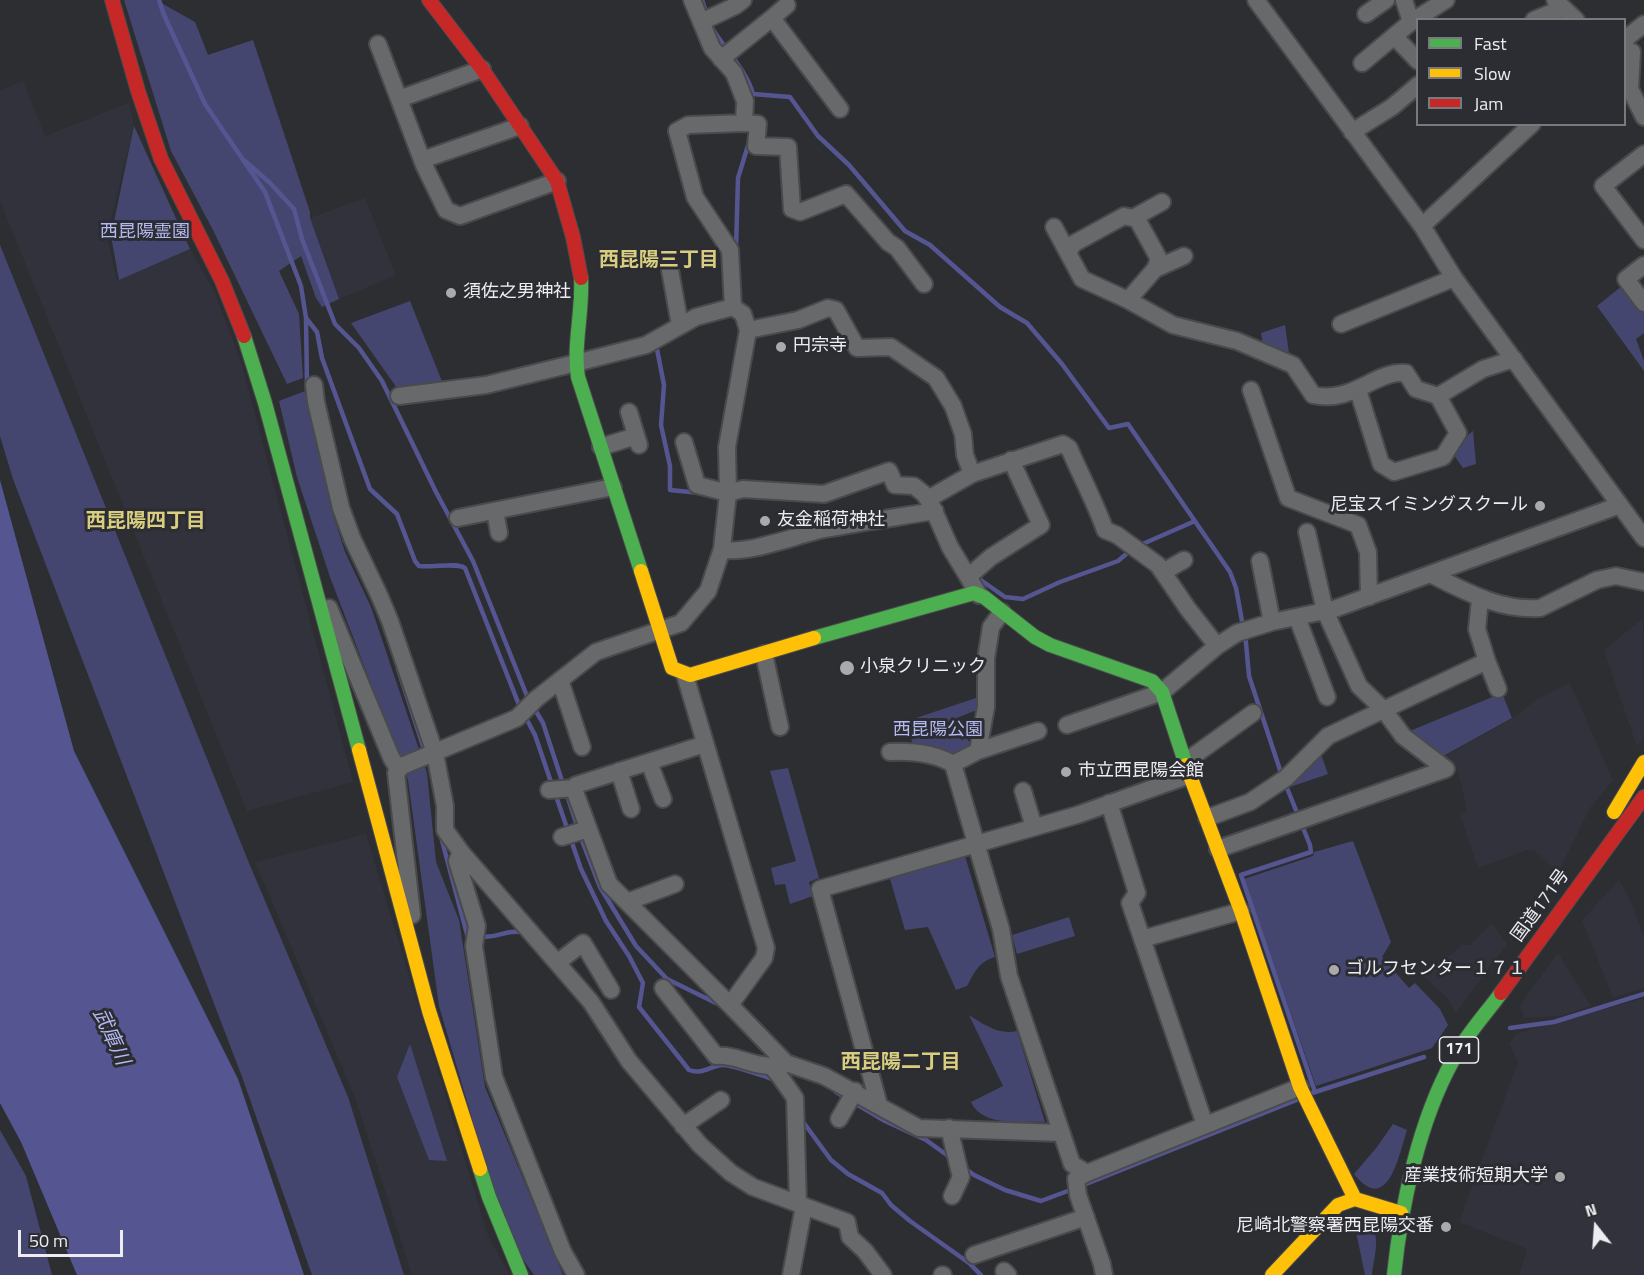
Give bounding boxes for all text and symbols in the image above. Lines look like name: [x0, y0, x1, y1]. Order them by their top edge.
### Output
legend: [1416, 18, 1626, 126]
text: Fast: [1474, 30, 1507, 57]
text: Slow: [1474, 60, 1511, 87]
text: Jam: [1474, 90, 1503, 117]
park label: 西昆陽霊園: [100, 222, 190, 244]
district label: 西昆陽三丁目: [599, 249, 719, 273]
place label: 須佐之男神社: [463, 282, 571, 304]
marker: 須佐之男神社: [444, 286, 458, 300]
place label: 円宗寺: [793, 336, 847, 358]
marker: 円宗寺: [774, 340, 788, 354]
place label: 尼宝スイミングスクール: [1330, 495, 1528, 517]
marker: 尼宝スイミングスクール: [1533, 499, 1547, 513]
district label: 西昆陽四丁目: [86, 510, 206, 534]
place label: 友金稲荷神社: [777, 510, 885, 532]
marker: 友金稲荷神社: [758, 514, 772, 528]
place label: 小泉クリニック: [860, 657, 986, 679]
marker: 小泉クリニック: [838, 659, 856, 677]
park label: 西昆陽公園: [893, 720, 983, 742]
place label: 市立西昆陽会館: [1078, 761, 1204, 783]
marker: 市立西昆陽会館: [1059, 765, 1073, 779]
street label: 国道171号: [1508, 866, 1574, 946]
place label: ゴルフセンター１７１: [1346, 959, 1526, 981]
marker: ゴルフセンター１７１: [1327, 963, 1341, 977]
water label: 武庫川: [86, 1005, 134, 1069]
road number: 171: [1440, 1037, 1478, 1063]
district label: 西昆陽二丁目: [841, 1051, 961, 1075]
place label: 産業技術短期大学: [1404, 1166, 1548, 1188]
marker: 産業技術短期大学: [1553, 1170, 1567, 1184]
north arrow: [1566, 1197, 1626, 1257]
text: N: [1582, 1197, 1600, 1223]
place label: 尼崎北警察署西昆陽交番: [1236, 1216, 1434, 1238]
scale bar: [21, 1218, 126, 1256]
marker: 尼崎北警察署西昆陽交番: [1439, 1220, 1453, 1234]
text: 50 m: [29, 1227, 68, 1254]

